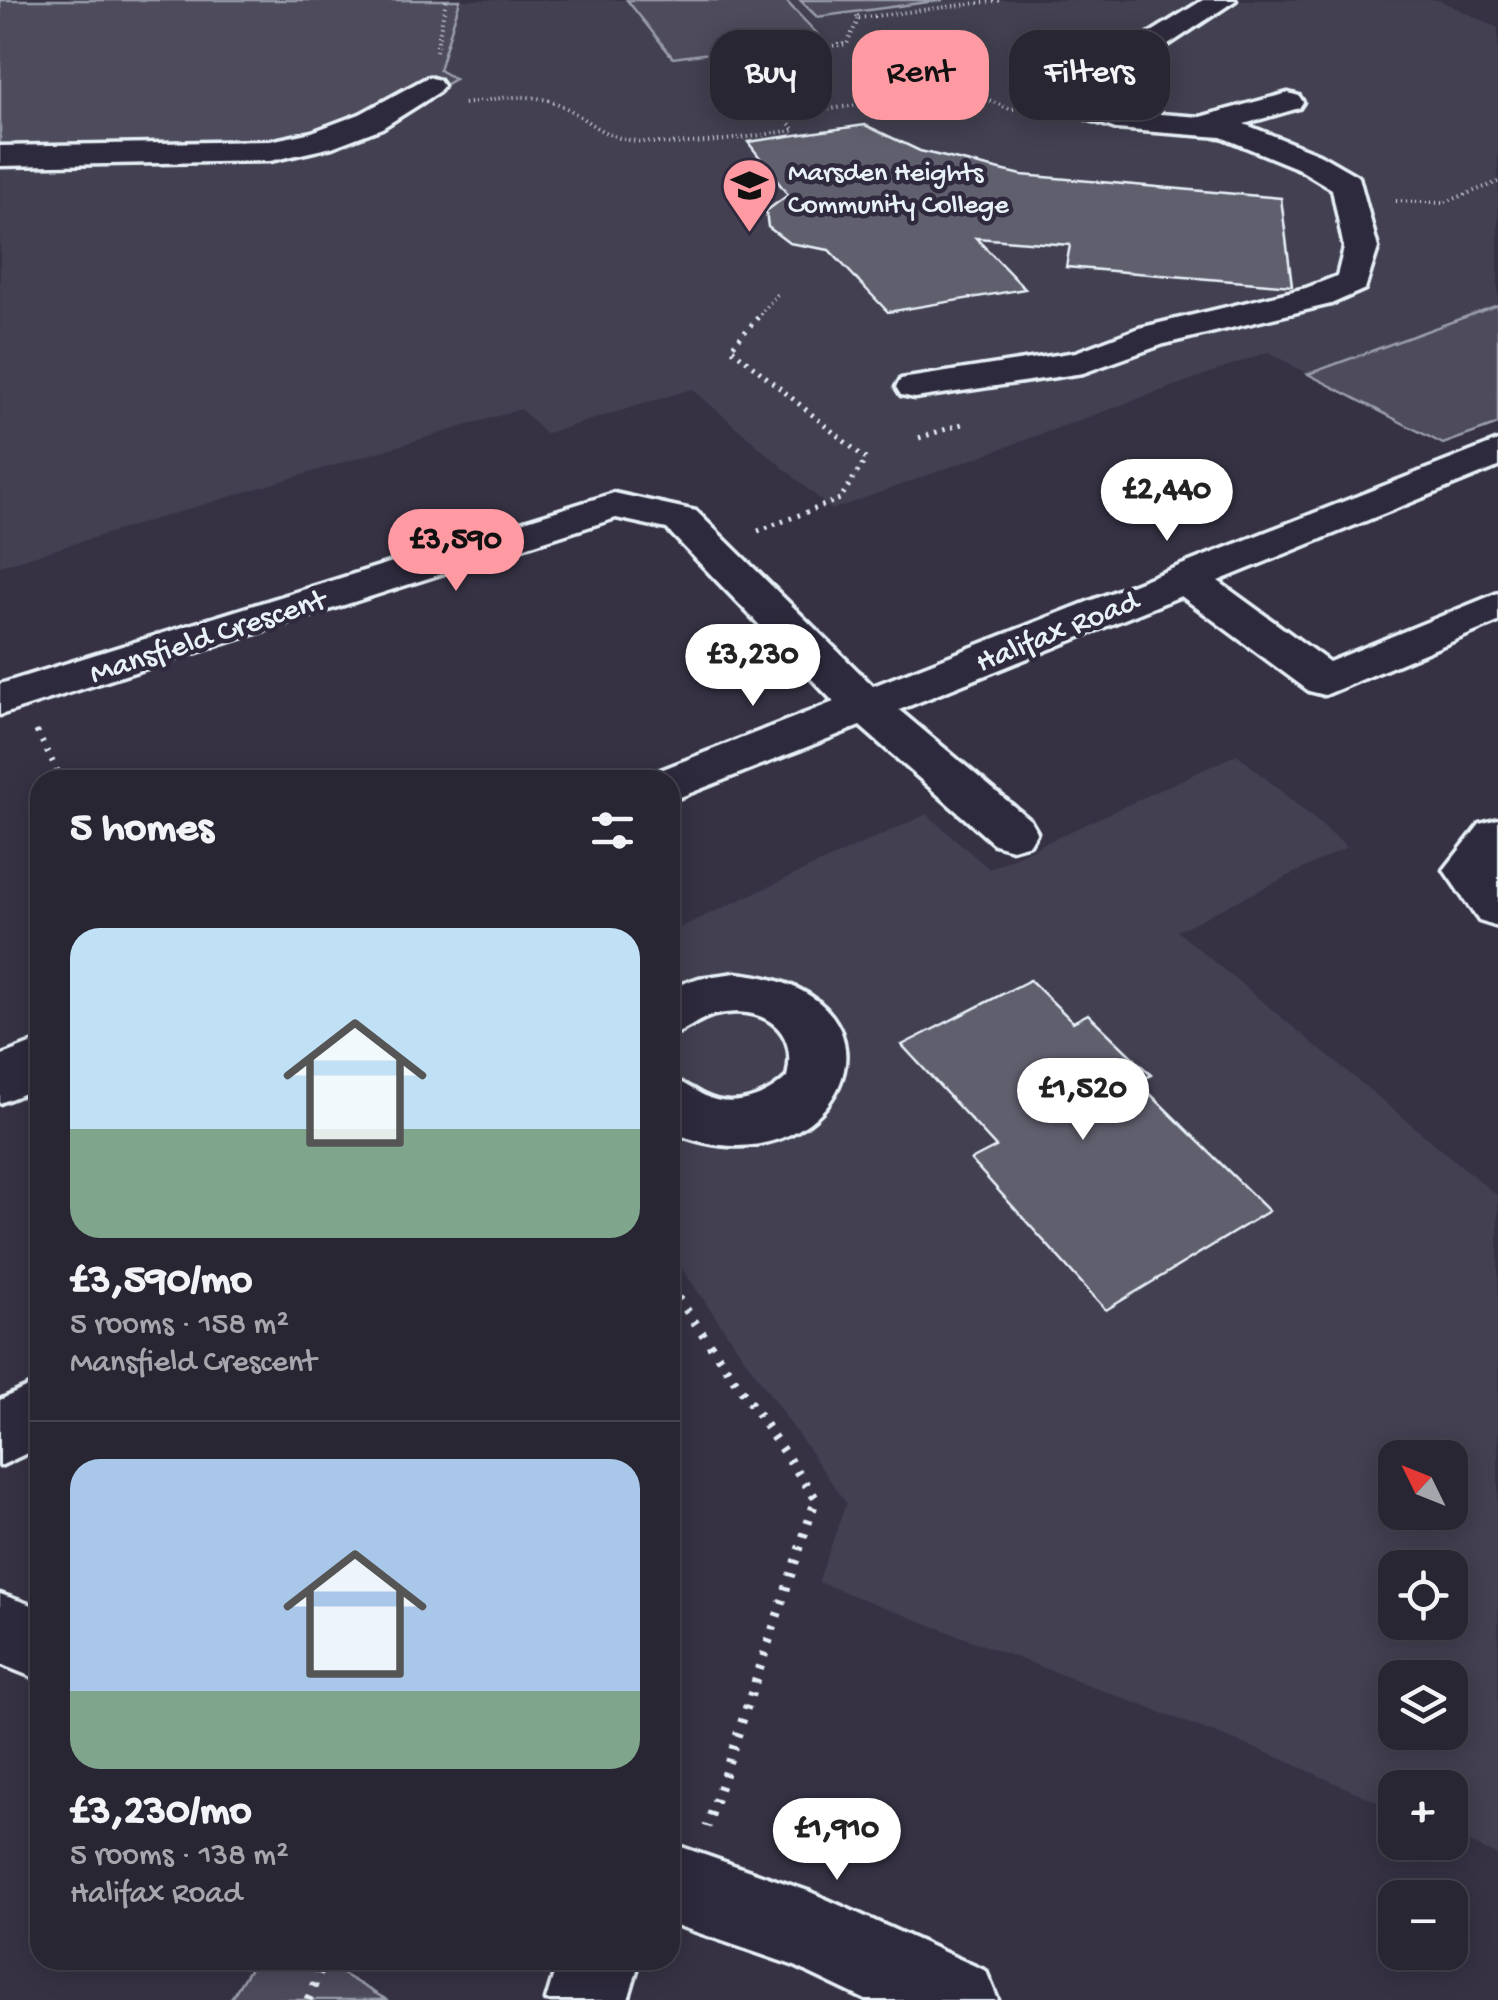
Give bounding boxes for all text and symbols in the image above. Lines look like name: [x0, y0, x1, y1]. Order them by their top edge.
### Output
chip: Buy: [710, 30, 832, 120]
chip: Rent: [852, 30, 989, 120]
chip: Filters: [1009, 30, 1170, 120]
school or university icon: Marsden Heights Community College: [719, 156, 779, 235]
place label: Marsden Heights Community College: [788, 158, 1009, 223]
pin: £2,440: [1086, 459, 1248, 544]
text: £2,440: [1123, 472, 1211, 510]
pin: £3,590: [375, 509, 537, 594]
text: £3,590: [410, 522, 502, 560]
street label: Mansfield Crescent: [86, 582, 334, 695]
street label: Halifax Road: [971, 583, 1147, 683]
pin: £3,230: [672, 624, 834, 709]
text: £3,230: [707, 637, 799, 675]
icon: filters: [585, 803, 640, 858]
text: 5 homes: [70, 806, 213, 855]
icon: home: [265, 993, 445, 1173]
pin: £1,520: [1002, 1058, 1164, 1143]
text: £1,520: [1039, 1071, 1127, 1109]
text: £3,590/mo: [70, 1258, 252, 1307]
text: 5 rooms · 158 m²: [70, 1307, 289, 1345]
text: Mansfield Crescent: [70, 1345, 316, 1383]
north arrow: [1378, 1440, 1468, 1530]
map controls: [1378, 1440, 1468, 1970]
icon: home: [265, 1524, 445, 1704]
button: locate: [1378, 1550, 1468, 1640]
button: layers: [1378, 1660, 1468, 1750]
button: +: [1378, 1770, 1468, 1860]
text: £3,230/mo: [70, 1789, 252, 1838]
pin: £1,910: [756, 1798, 918, 1883]
text: £1,910: [795, 1811, 879, 1849]
text: 5 rooms · 138 m²: [70, 1838, 289, 1876]
text: Halifax Road: [70, 1876, 242, 1914]
button: −: [1378, 1880, 1468, 1970]

